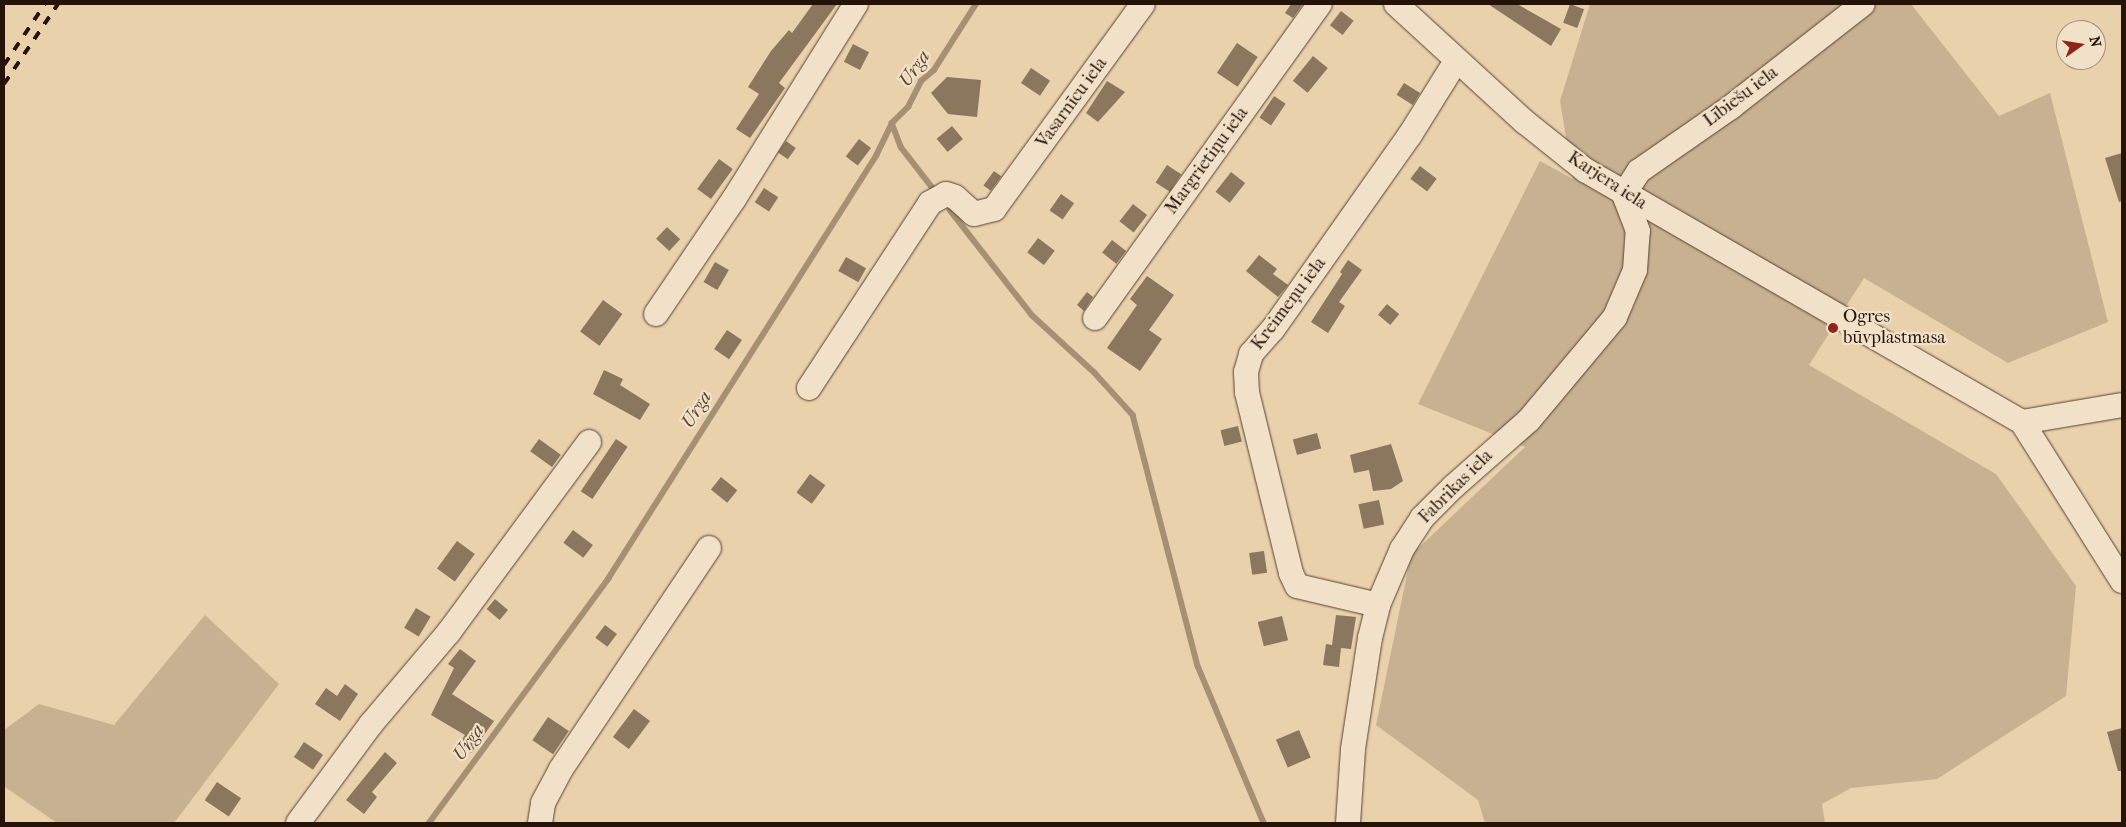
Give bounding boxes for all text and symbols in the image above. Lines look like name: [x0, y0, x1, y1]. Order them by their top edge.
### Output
north arrow: [2056, 20, 2106, 70]
text: N: [2086, 35, 2105, 49]
water label: Urga: [894, 46, 936, 92]
street label: Vasarnīcu iela: [1032, 54, 1112, 152]
street label: Lībiešu iela: [1700, 62, 1782, 132]
street label: Margrietiņu iela: [1161, 103, 1253, 219]
street label: Karjera iela: [1563, 147, 1651, 215]
street label: Kreimeņu iela: [1247, 253, 1331, 355]
place label: Ogres būvplastmasa: [1843, 307, 1946, 350]
marker: Ogres būvplastmasa: [1827, 322, 1839, 334]
water label: Urga: [677, 387, 717, 433]
street label: Fabrikas iela: [1415, 446, 1497, 528]
water label: Urga: [448, 720, 490, 766]

